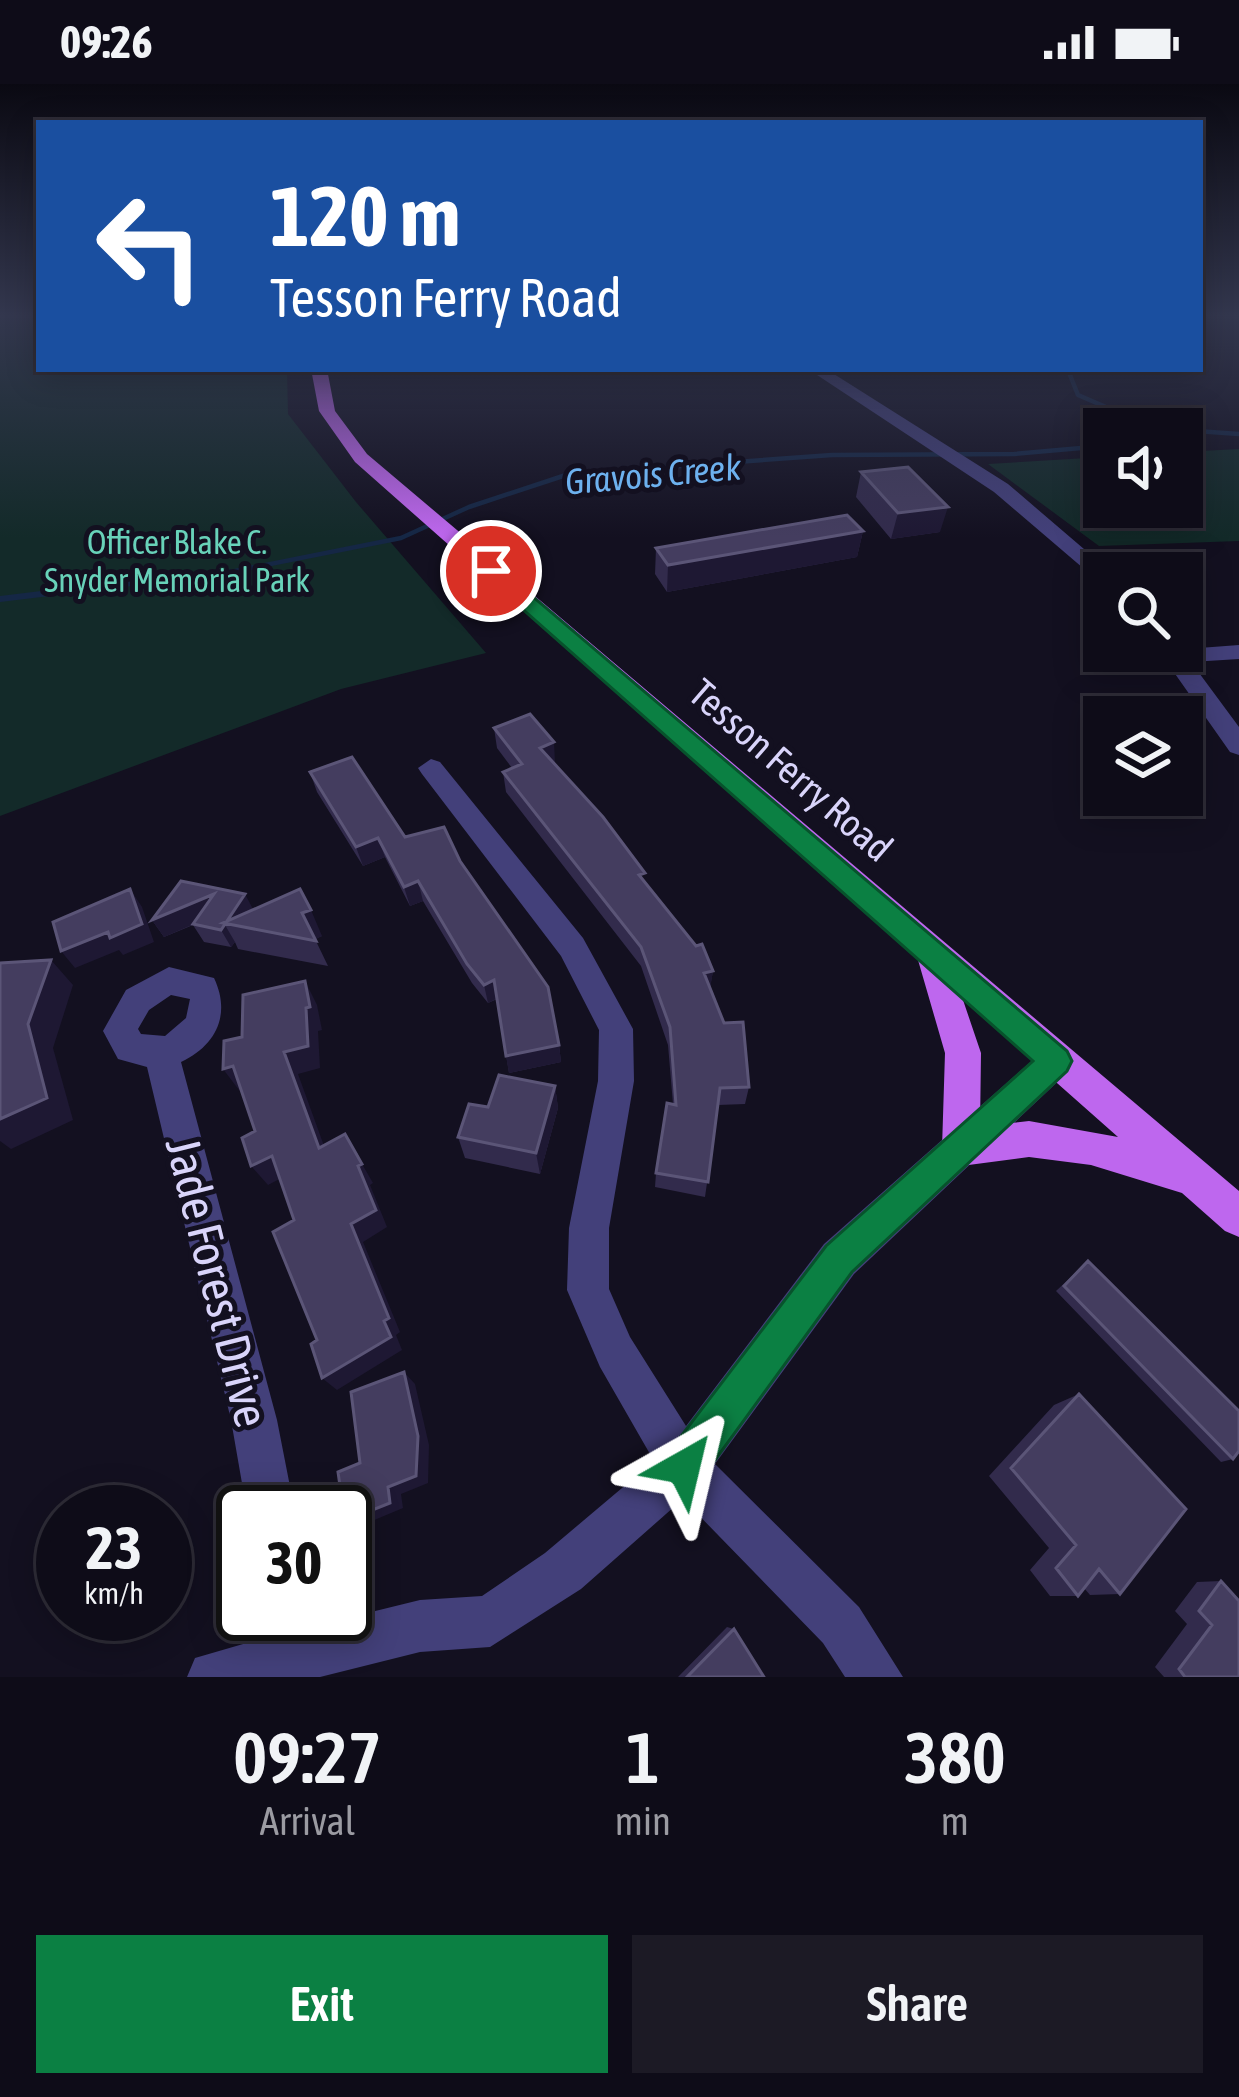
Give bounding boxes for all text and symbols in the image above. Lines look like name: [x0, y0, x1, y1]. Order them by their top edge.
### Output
text: 09:26: [60, 16, 153, 68]
icon: left: [72, 168, 228, 324]
text: 120 m: [270, 168, 460, 264]
text: Tesson Ferry Road: [270, 267, 622, 328]
map controls: [1083, 408, 1203, 816]
button: sound: [1083, 408, 1203, 528]
water label: Gravois Creek: [563, 445, 744, 503]
pin: [440, 520, 542, 622]
park label: Officer Blake C. Snyder Memorial Park: [44, 523, 310, 599]
icon: arrive: [458, 538, 524, 604]
button: search: [1083, 552, 1203, 672]
street label: Tesson Ferry Road: [681, 670, 901, 870]
button: layers: [1083, 696, 1203, 816]
street label: Jade Forest Drive: [155, 1132, 281, 1432]
position arrow: [621, 1404, 747, 1530]
speed limit sign: 30: [216, 1485, 372, 1641]
text: 23: [86, 1513, 142, 1582]
text: km/h: [84, 1576, 144, 1610]
text: 09:27: [233, 1716, 382, 1798]
text: 1: [626, 1716, 660, 1798]
text: 380: [904, 1716, 1006, 1798]
text: Arrival: [260, 1799, 355, 1843]
text: min: [615, 1799, 671, 1843]
text: m: [941, 1799, 969, 1843]
button: Exit: [36, 1935, 608, 2073]
button: Share: [632, 1935, 1203, 2073]

